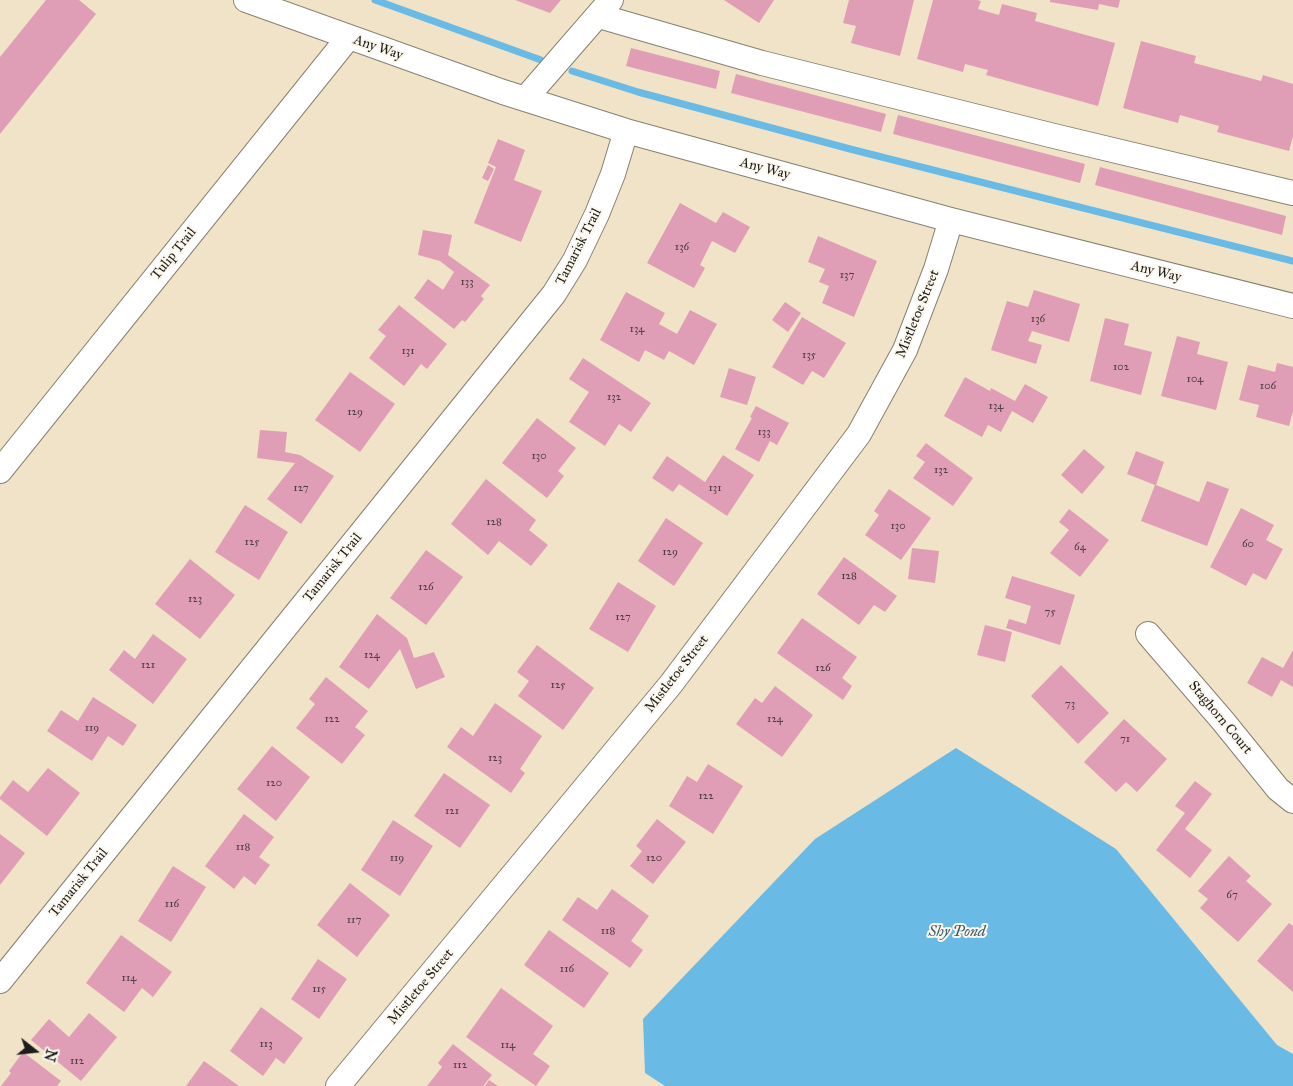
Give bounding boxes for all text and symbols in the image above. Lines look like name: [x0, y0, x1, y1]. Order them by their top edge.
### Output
street label: Any Way: [351, 32, 405, 64]
street label: Any Way: [738, 154, 792, 184]
street label: Tamarisk Trail: [552, 206, 606, 288]
street label: Tulip Trail: [148, 224, 200, 284]
house number: 136: [675, 240, 689, 254]
street label: Any Way: [1129, 258, 1183, 286]
street label: Mistletoe Street: [893, 267, 943, 361]
house number: 137: [840, 268, 854, 282]
house number: 133: [460, 275, 474, 289]
house number: 136: [1031, 312, 1045, 326]
house number: 134: [630, 322, 644, 336]
house number: 131: [401, 344, 415, 358]
house number: 135: [802, 348, 816, 362]
house number: 102: [1113, 360, 1129, 374]
house number: 104: [1187, 372, 1203, 386]
house number: 106: [1260, 379, 1276, 393]
house number: 132: [607, 390, 621, 404]
house number: 134: [989, 399, 1003, 413]
house number: 129: [347, 405, 363, 419]
house number: 133: [757, 425, 771, 439]
house number: 130: [531, 449, 547, 463]
house number: 132: [934, 463, 948, 477]
house number: 127: [293, 481, 309, 495]
house number: 131: [708, 481, 722, 495]
house number: 128: [486, 515, 502, 529]
house number: 130: [890, 519, 906, 533]
street label: Tamarisk Trail: [300, 530, 366, 606]
house number: 125: [245, 535, 259, 549]
house number: 60: [1242, 537, 1254, 551]
house number: 64: [1074, 540, 1086, 554]
house number: 129: [662, 545, 678, 559]
house number: 128: [841, 569, 857, 583]
house number: 126: [418, 580, 434, 594]
house number: 123: [188, 592, 202, 606]
house number: 75: [1045, 605, 1055, 619]
house number: 127: [615, 610, 631, 624]
street label: Mistletoe Street: [642, 632, 712, 716]
house number: 124: [364, 648, 380, 662]
house number: 121: [141, 658, 155, 672]
house number: 126: [815, 661, 831, 675]
house number: 125: [551, 678, 565, 692]
street label: Staghorn Court: [1184, 678, 1256, 758]
house number: 73: [1065, 697, 1075, 711]
house number: 122: [324, 712, 340, 726]
house number: 124: [767, 712, 783, 726]
house number: 119: [85, 721, 99, 735]
house number: 71: [1120, 732, 1130, 746]
house number: 123: [488, 751, 502, 765]
house number: 120: [266, 776, 282, 790]
house number: 122: [698, 789, 714, 803]
house number: 121: [445, 804, 459, 818]
house number: 118: [236, 840, 250, 854]
street label: Tamarisk Trail: [46, 845, 112, 921]
house number: 119: [390, 851, 404, 865]
house number: 120: [646, 851, 662, 865]
house number: 67: [1226, 888, 1238, 902]
house number: 116: [165, 897, 179, 911]
house number: 117: [347, 913, 361, 927]
water label: Shy Pond: [928, 923, 986, 941]
house number: 118: [601, 924, 615, 938]
street label: Mistletoe Street: [384, 946, 458, 1028]
house number: 116: [560, 962, 574, 976]
house number: 114: [122, 971, 136, 985]
house number: 115: [312, 982, 326, 996]
north arrow: [10, 1026, 60, 1076]
house number: 113: [259, 1037, 273, 1051]
house number: 114: [501, 1038, 515, 1052]
text: N: [40, 1047, 60, 1063]
house number: 112: [70, 1054, 84, 1068]
house number: 112: [453, 1058, 467, 1072]

